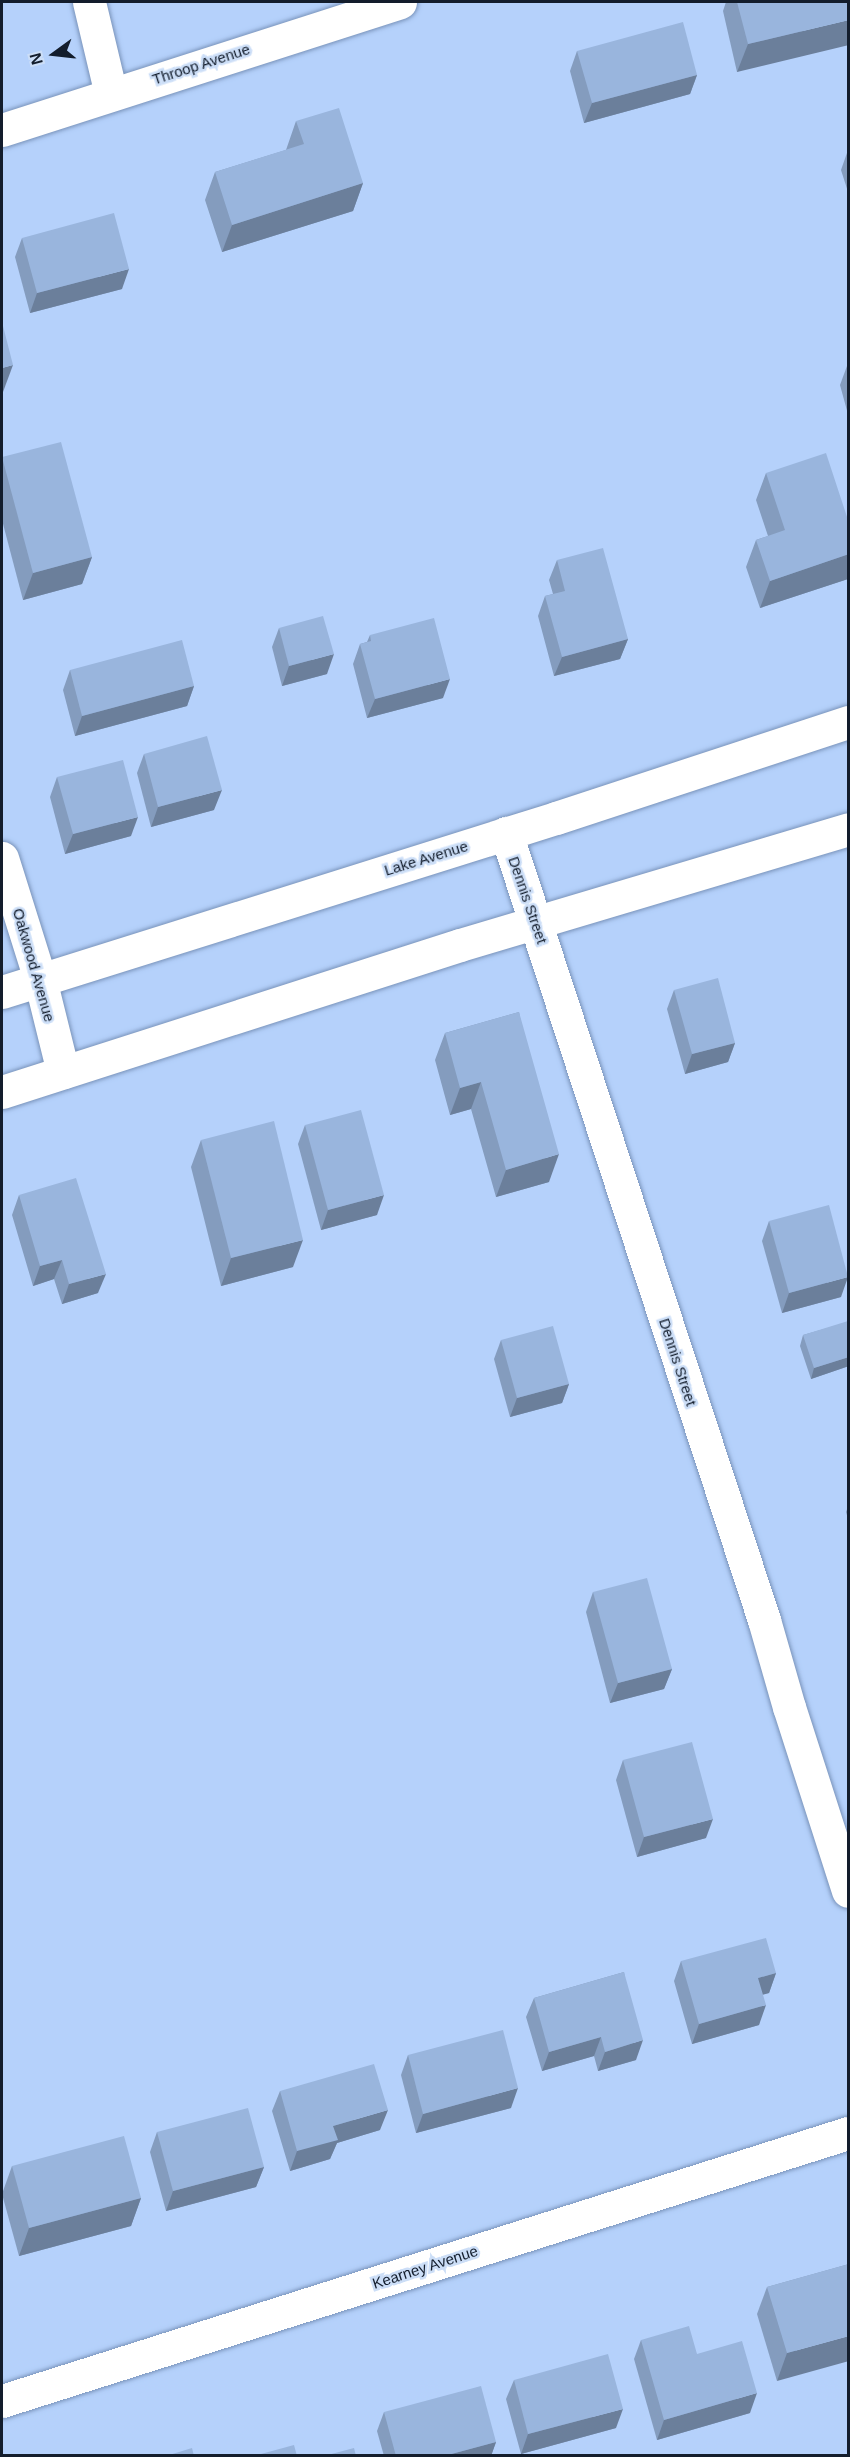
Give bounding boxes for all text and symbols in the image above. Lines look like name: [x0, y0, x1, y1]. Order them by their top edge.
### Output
north arrow: [24, 24, 84, 84]
street label: Throop Avenue: [150, 40, 252, 88]
text: N: [26, 51, 46, 67]
street label: Lake Avenue: [382, 837, 470, 879]
street label: Dennis Street: [505, 854, 551, 946]
street label: Oakwood Avenue: [9, 906, 59, 1024]
street label: Dennis Street: [655, 1316, 701, 1408]
street label: Kearney Avenue: [370, 2241, 480, 2293]

